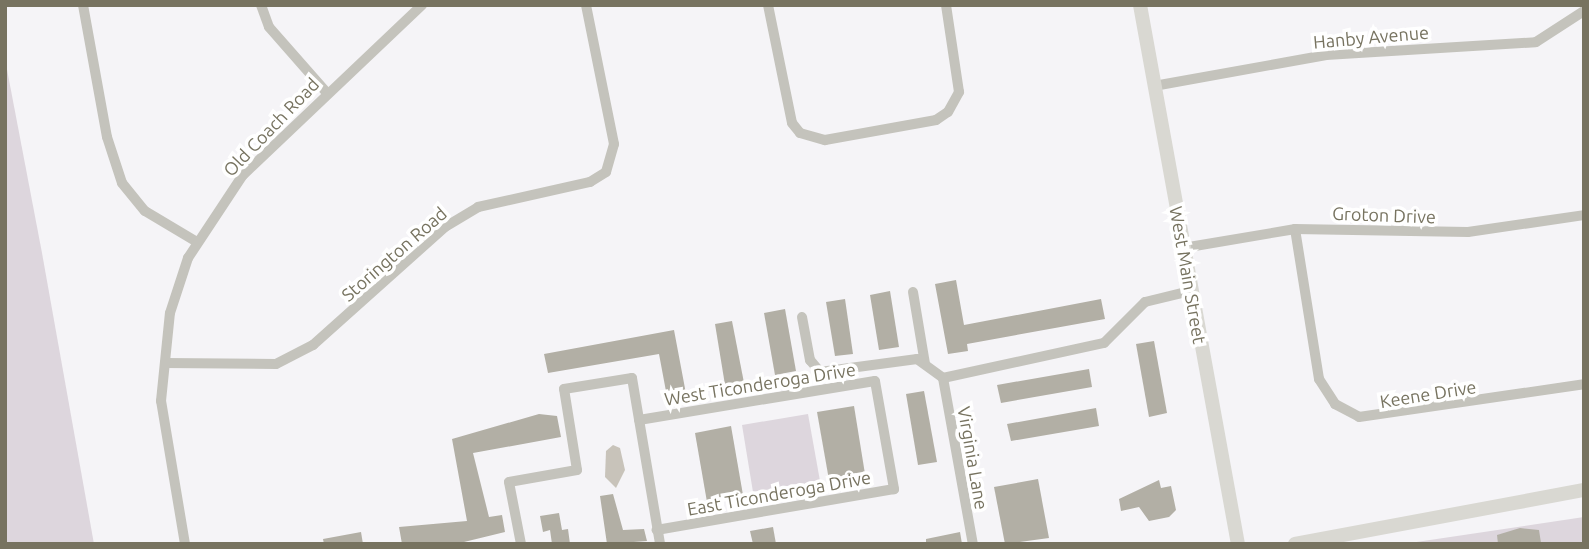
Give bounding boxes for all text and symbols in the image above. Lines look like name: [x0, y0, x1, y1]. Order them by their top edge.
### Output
street label: Hanby Avenue: [1312, 21, 1430, 53]
street label: Old Coach Road: [219, 73, 323, 181]
street label: Storington Road: [337, 202, 451, 306]
street label: Groton Drive: [1332, 202, 1436, 228]
street label: West Main Street: [1165, 205, 1211, 345]
street label: West Ticonderoga Drive: [663, 358, 857, 410]
street label: Keene Drive: [1378, 376, 1478, 412]
street label: Virginia Lane: [953, 405, 993, 511]
street label: East Ticonderoga Drive: [685, 466, 873, 520]

